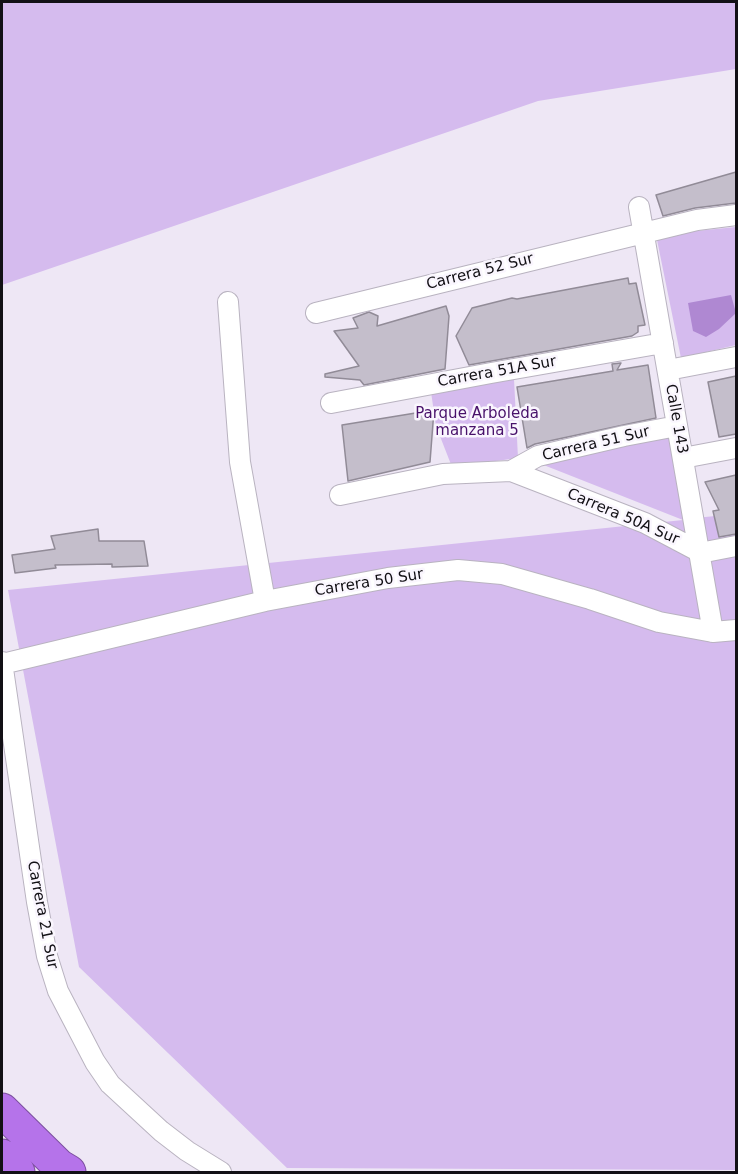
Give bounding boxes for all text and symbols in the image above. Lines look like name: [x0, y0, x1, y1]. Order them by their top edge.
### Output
street label: Carrera 52 Sur: [425, 250, 535, 294]
street label: Carrera 51A Sur: [436, 353, 558, 391]
street label: Calle 143: [661, 383, 691, 455]
park label: Parque Arboleda manzana 5: [415, 405, 539, 440]
street label: Carrera 51 Sur: [540, 423, 652, 465]
street label: Carrera 50A Sur: [564, 485, 682, 549]
street label: Carrera 50 Sur: [313, 566, 425, 600]
street label: Carrera 21 Sur: [23, 859, 61, 971]

